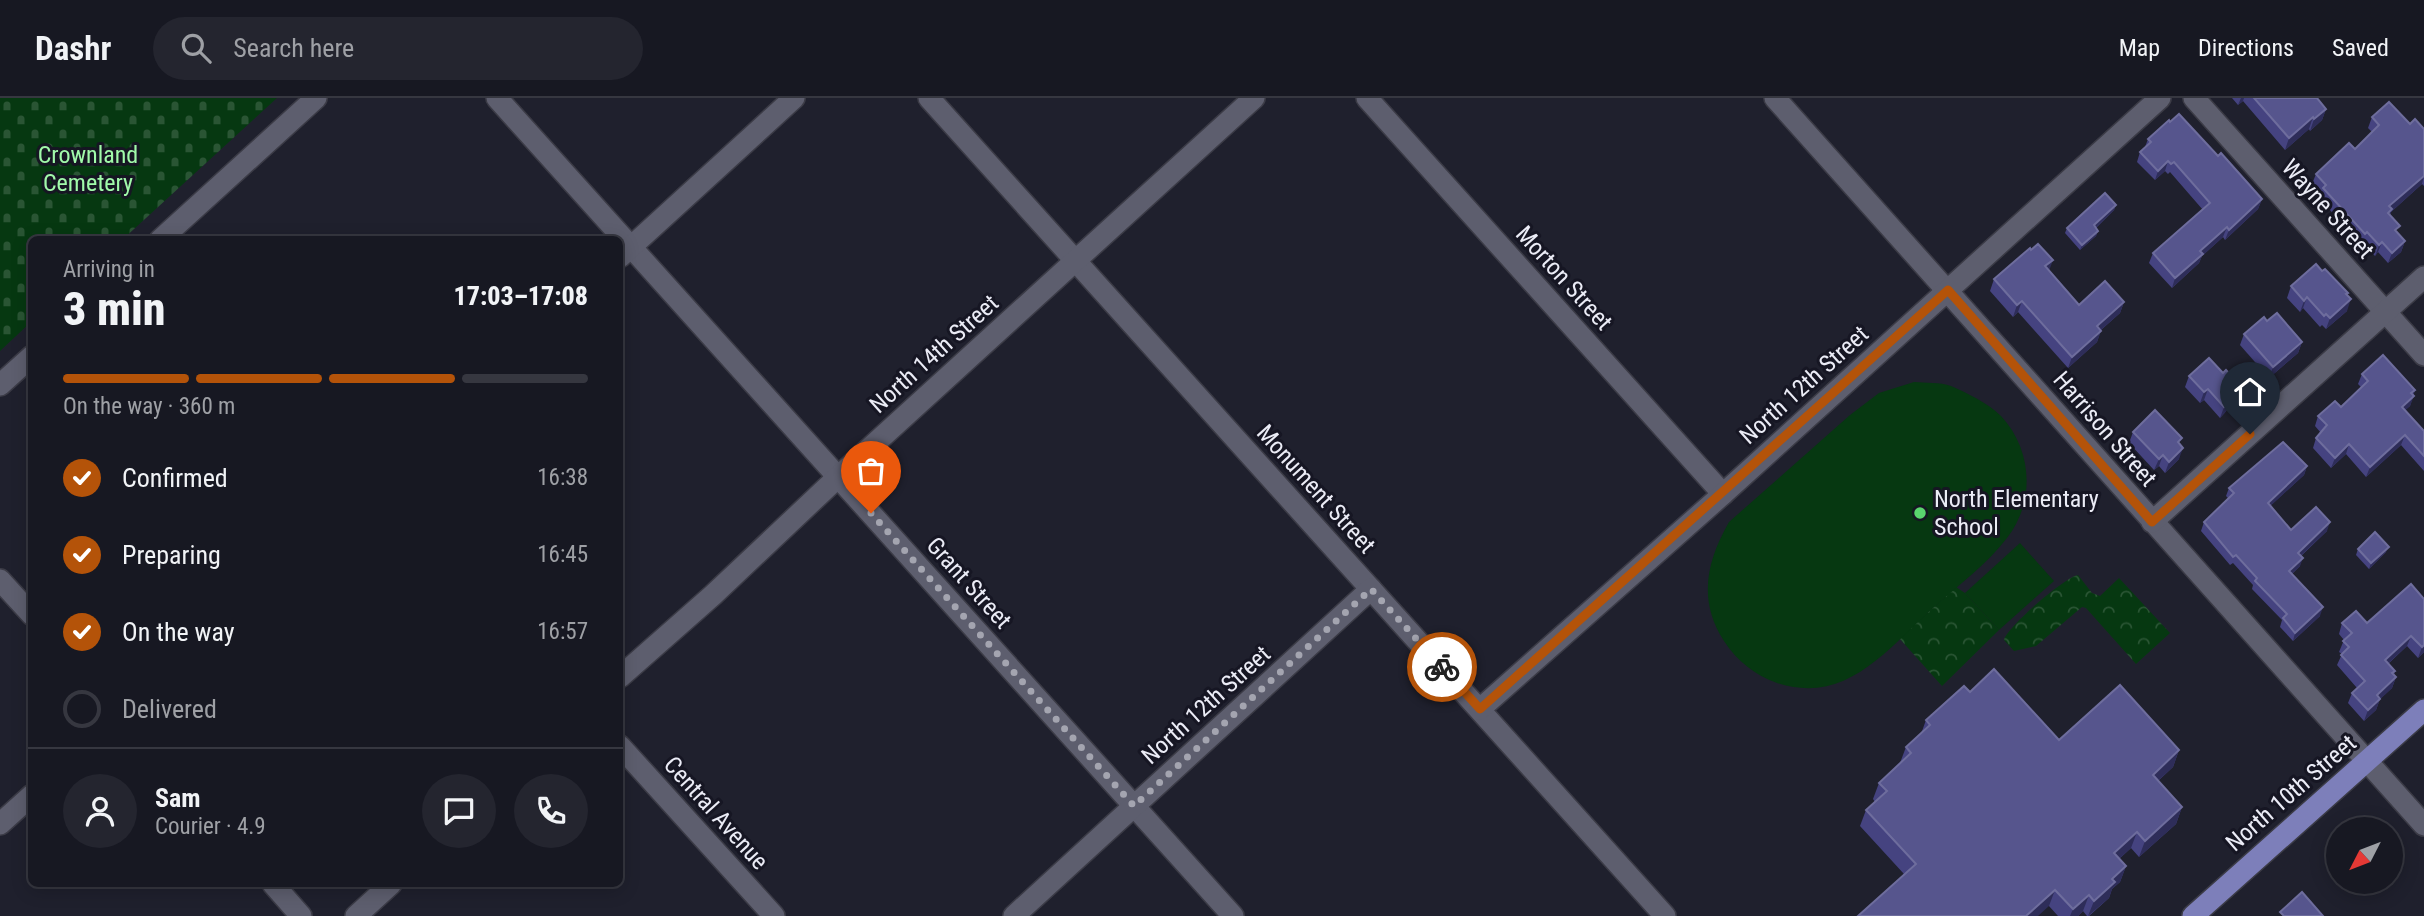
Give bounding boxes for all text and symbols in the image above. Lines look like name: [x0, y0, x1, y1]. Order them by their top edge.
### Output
search box: [153, 17, 643, 80]
text: Dashr: [35, 29, 111, 68]
icon: search: [177, 29, 215, 67]
text: Search here: [233, 33, 354, 63]
text: Map: [2119, 34, 2160, 62]
text: Directions: [2198, 34, 2294, 62]
text: Saved: [2332, 34, 2389, 62]
park label: Crownland Cemetery: [38, 141, 138, 197]
street label: Wayne Street: [2276, 154, 2380, 264]
street label: Morton Street: [1510, 220, 1618, 336]
text: Arriving in: [63, 256, 155, 283]
text: 17:03–17:08: [454, 281, 588, 311]
text: 3 min: [63, 282, 166, 336]
street label: North 14th Street: [864, 289, 1004, 419]
street label: North 12th Street: [1734, 320, 1874, 450]
pin: [2220, 362, 2280, 434]
street label: Harrison Street: [2048, 366, 2162, 492]
icon: home: [2231, 373, 2269, 411]
text: On the way · 360 m: [63, 393, 235, 420]
street label: Monument Street: [1251, 419, 1381, 559]
pin: [841, 441, 901, 513]
icon: bag: [852, 452, 890, 490]
icon: check: [63, 459, 101, 497]
text: Confirmed: [122, 463, 228, 493]
text: 16:38: [537, 464, 588, 491]
place label: North Elementary School: [1934, 485, 2099, 541]
marker: North Elementary School: [1912, 505, 1928, 521]
street label: Grant Street: [921, 532, 1017, 634]
icon: check: [63, 536, 101, 574]
text: Preparing: [122, 540, 221, 570]
text: 16:45: [537, 541, 588, 568]
icon: check: [63, 613, 101, 651]
text: On the way: [122, 617, 235, 647]
text: 16:57: [537, 618, 588, 645]
courier: [1407, 632, 1477, 702]
street label: North 12th Street: [1136, 640, 1276, 770]
icon: bike: [1423, 648, 1461, 686]
text: Delivered: [122, 694, 217, 724]
street label: North 10th Street: [2220, 729, 2362, 857]
street label: Central Avenue: [658, 751, 774, 875]
button: person: [63, 774, 137, 848]
button: chat: [422, 774, 496, 848]
button: phone: [514, 774, 588, 848]
text: Sam: [155, 783, 201, 813]
text: Courier · 4.9: [155, 813, 266, 840]
north arrow: [2326, 817, 2403, 894]
map controls: [2326, 817, 2403, 894]

